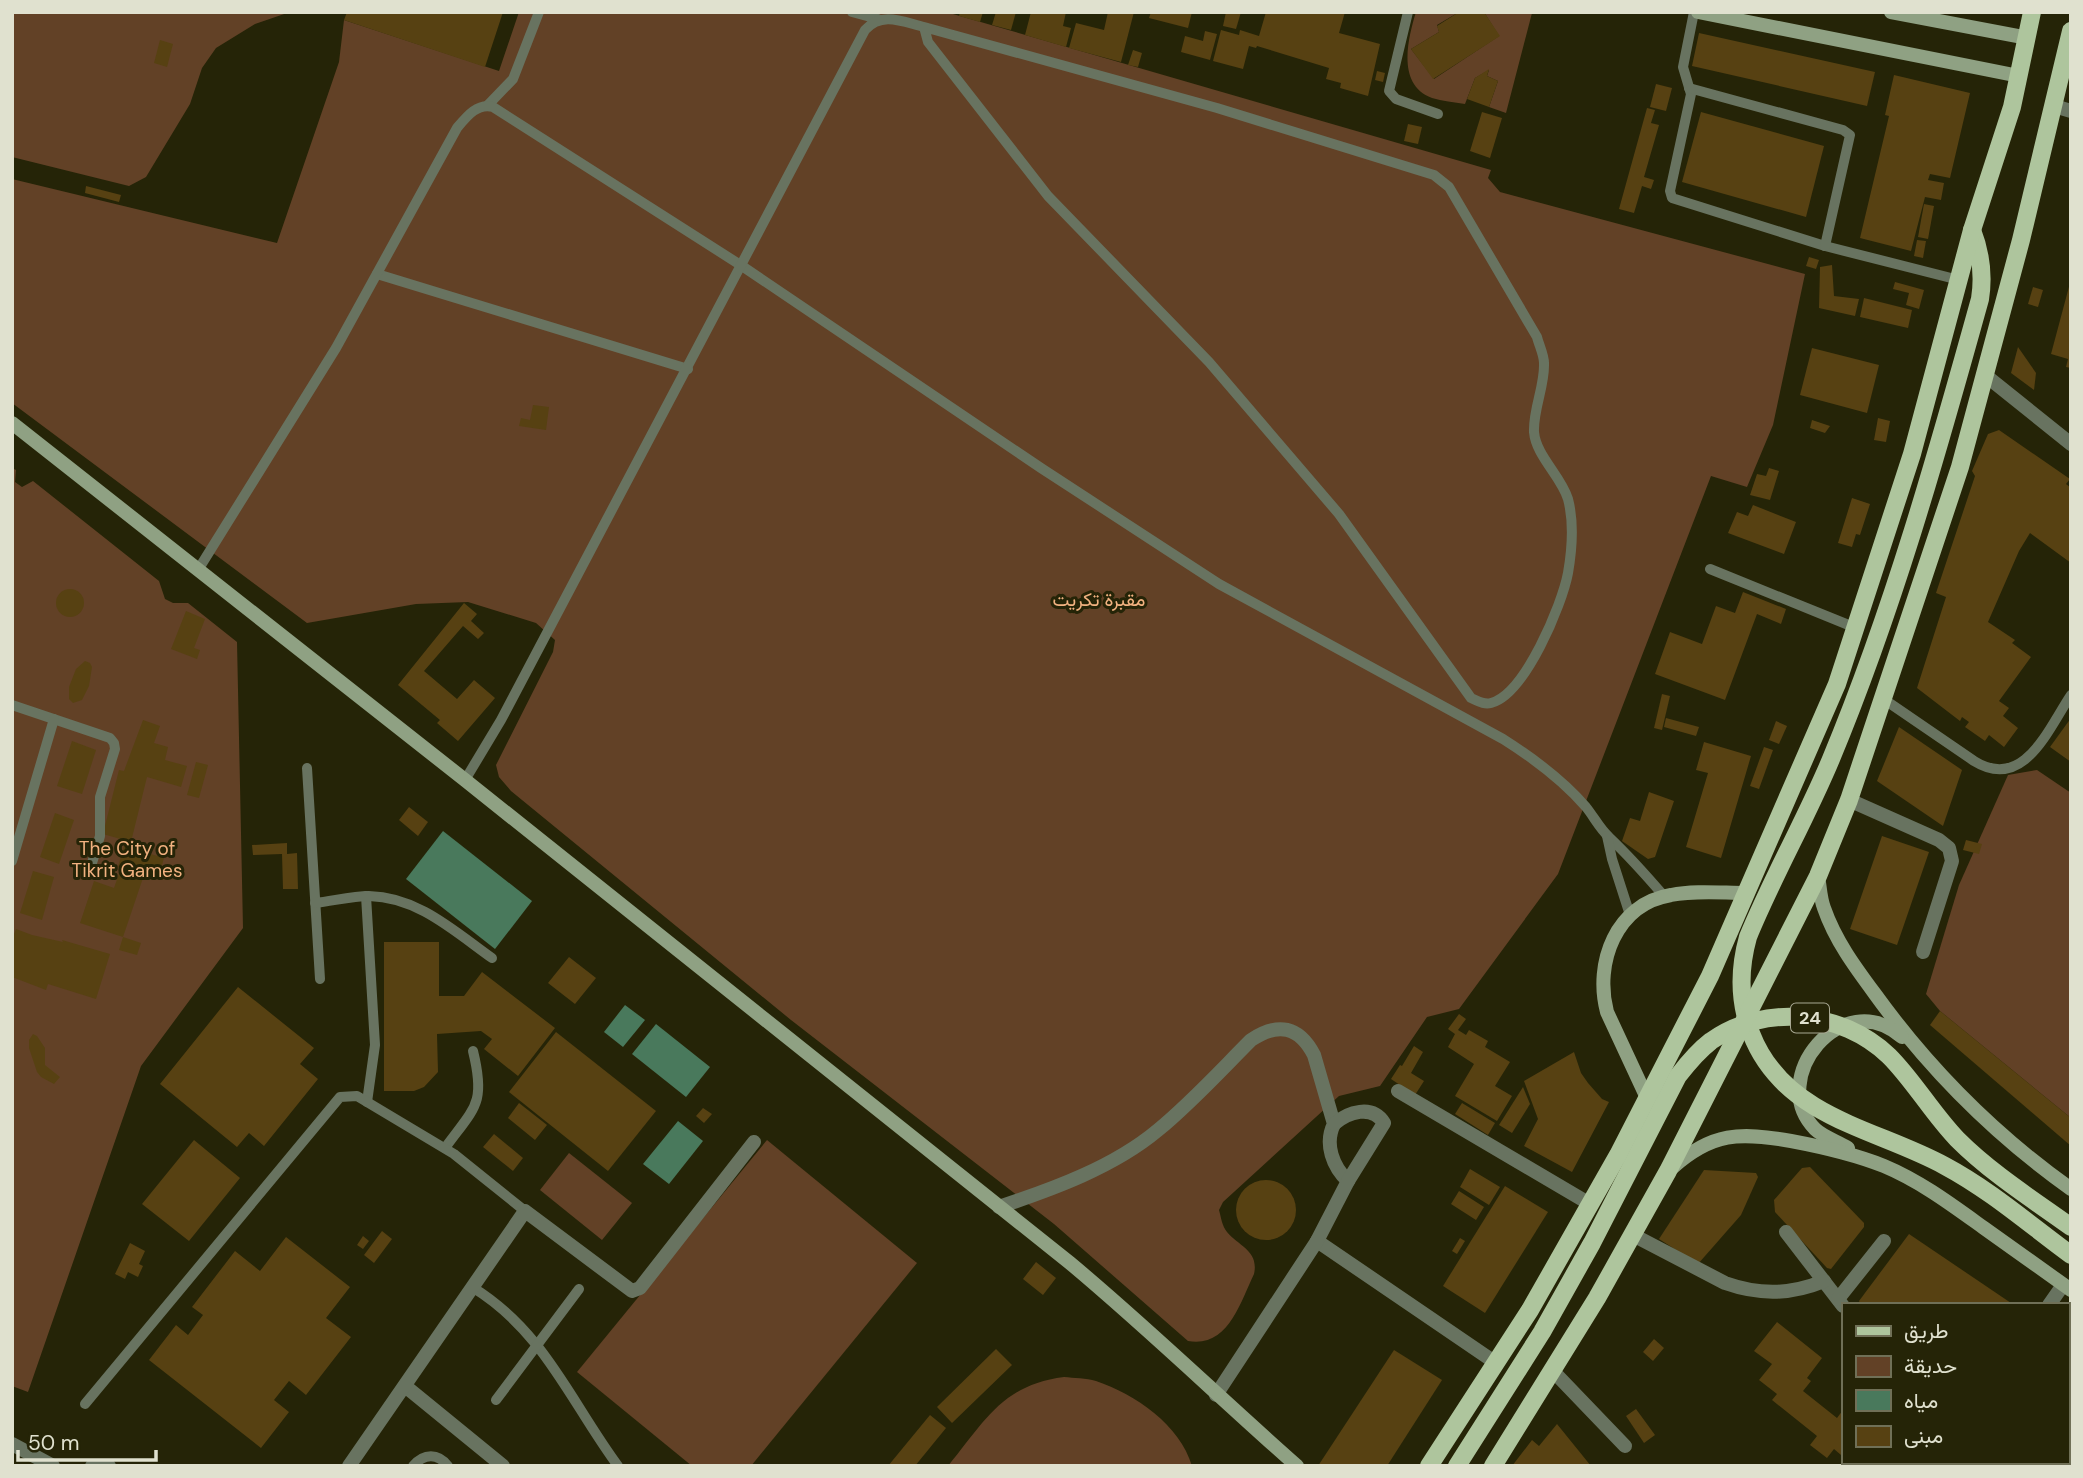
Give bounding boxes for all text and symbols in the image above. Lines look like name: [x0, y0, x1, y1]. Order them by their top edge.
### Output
park label: مقبرة تكريت: [1053, 587, 1145, 612]
park label: The City of Tikrit Games: [72, 836, 182, 883]
road number: 24: [1791, 1003, 1829, 1032]
legend: [1842, 1303, 2069, 1464]
text: طريق: [1904, 1317, 1949, 1345]
text: حديقة: [1904, 1352, 1957, 1380]
text: مياه: [1904, 1387, 1938, 1415]
scale bar: [18, 1418, 156, 1462]
text: مبنى: [1904, 1422, 1943, 1450]
text: 50 m: [28, 1429, 79, 1457]

